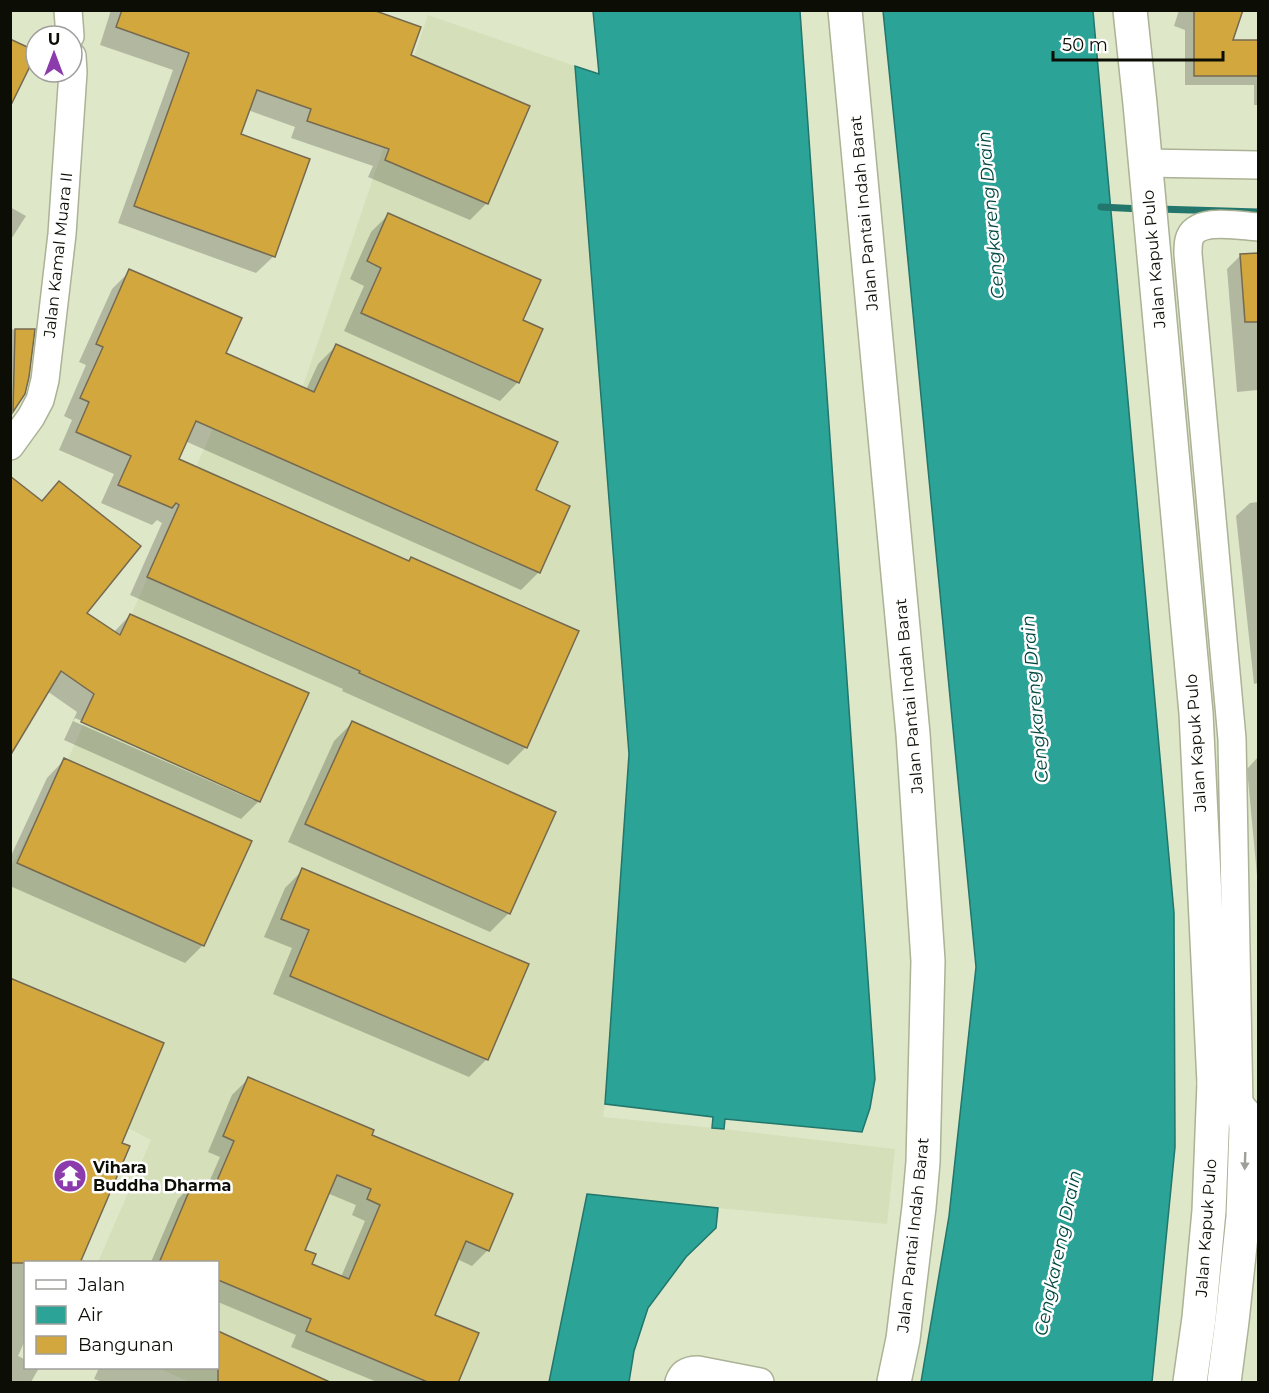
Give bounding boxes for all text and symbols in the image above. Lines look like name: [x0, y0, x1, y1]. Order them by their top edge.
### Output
north arrow: [24, 24, 84, 84]
scale bar: [1053, 24, 1222, 62]
text: U: [48, 30, 60, 49]
text: 50 m: [1062, 34, 1108, 56]
street label: Jalan Pantai Indah Barat: [846, 114, 882, 312]
water label: Cengkareng Drain: [973, 130, 1009, 300]
street label: Jalan Kamal Muara II: [40, 171, 76, 340]
street label: Jalan Kapuk Pulo: [1138, 189, 1170, 330]
street label: Jalan Pantai Indah Barat: [891, 597, 927, 795]
water label: Cengkareng Drain: [1017, 614, 1053, 784]
street label: Jalan Kapuk Pulo: [1182, 673, 1210, 814]
street label: Jalan Pantai Indah Barat: [893, 1136, 933, 1334]
one-way arrow: [1240, 1152, 1249, 1171]
temple icon: Vihara Buddha Dharma: [52, 1158, 88, 1194]
place label: Vihara Buddha Dharma: [92, 1158, 231, 1195]
street label: Jalan Kapuk Pulo: [1192, 1158, 1220, 1299]
water label: Cengkareng Drain: [1030, 1168, 1086, 1338]
legend: [24, 1261, 219, 1369]
text: Jalan: [77, 1274, 125, 1296]
text: Air: [78, 1304, 103, 1326]
text: Bangunan: [78, 1334, 174, 1356]

